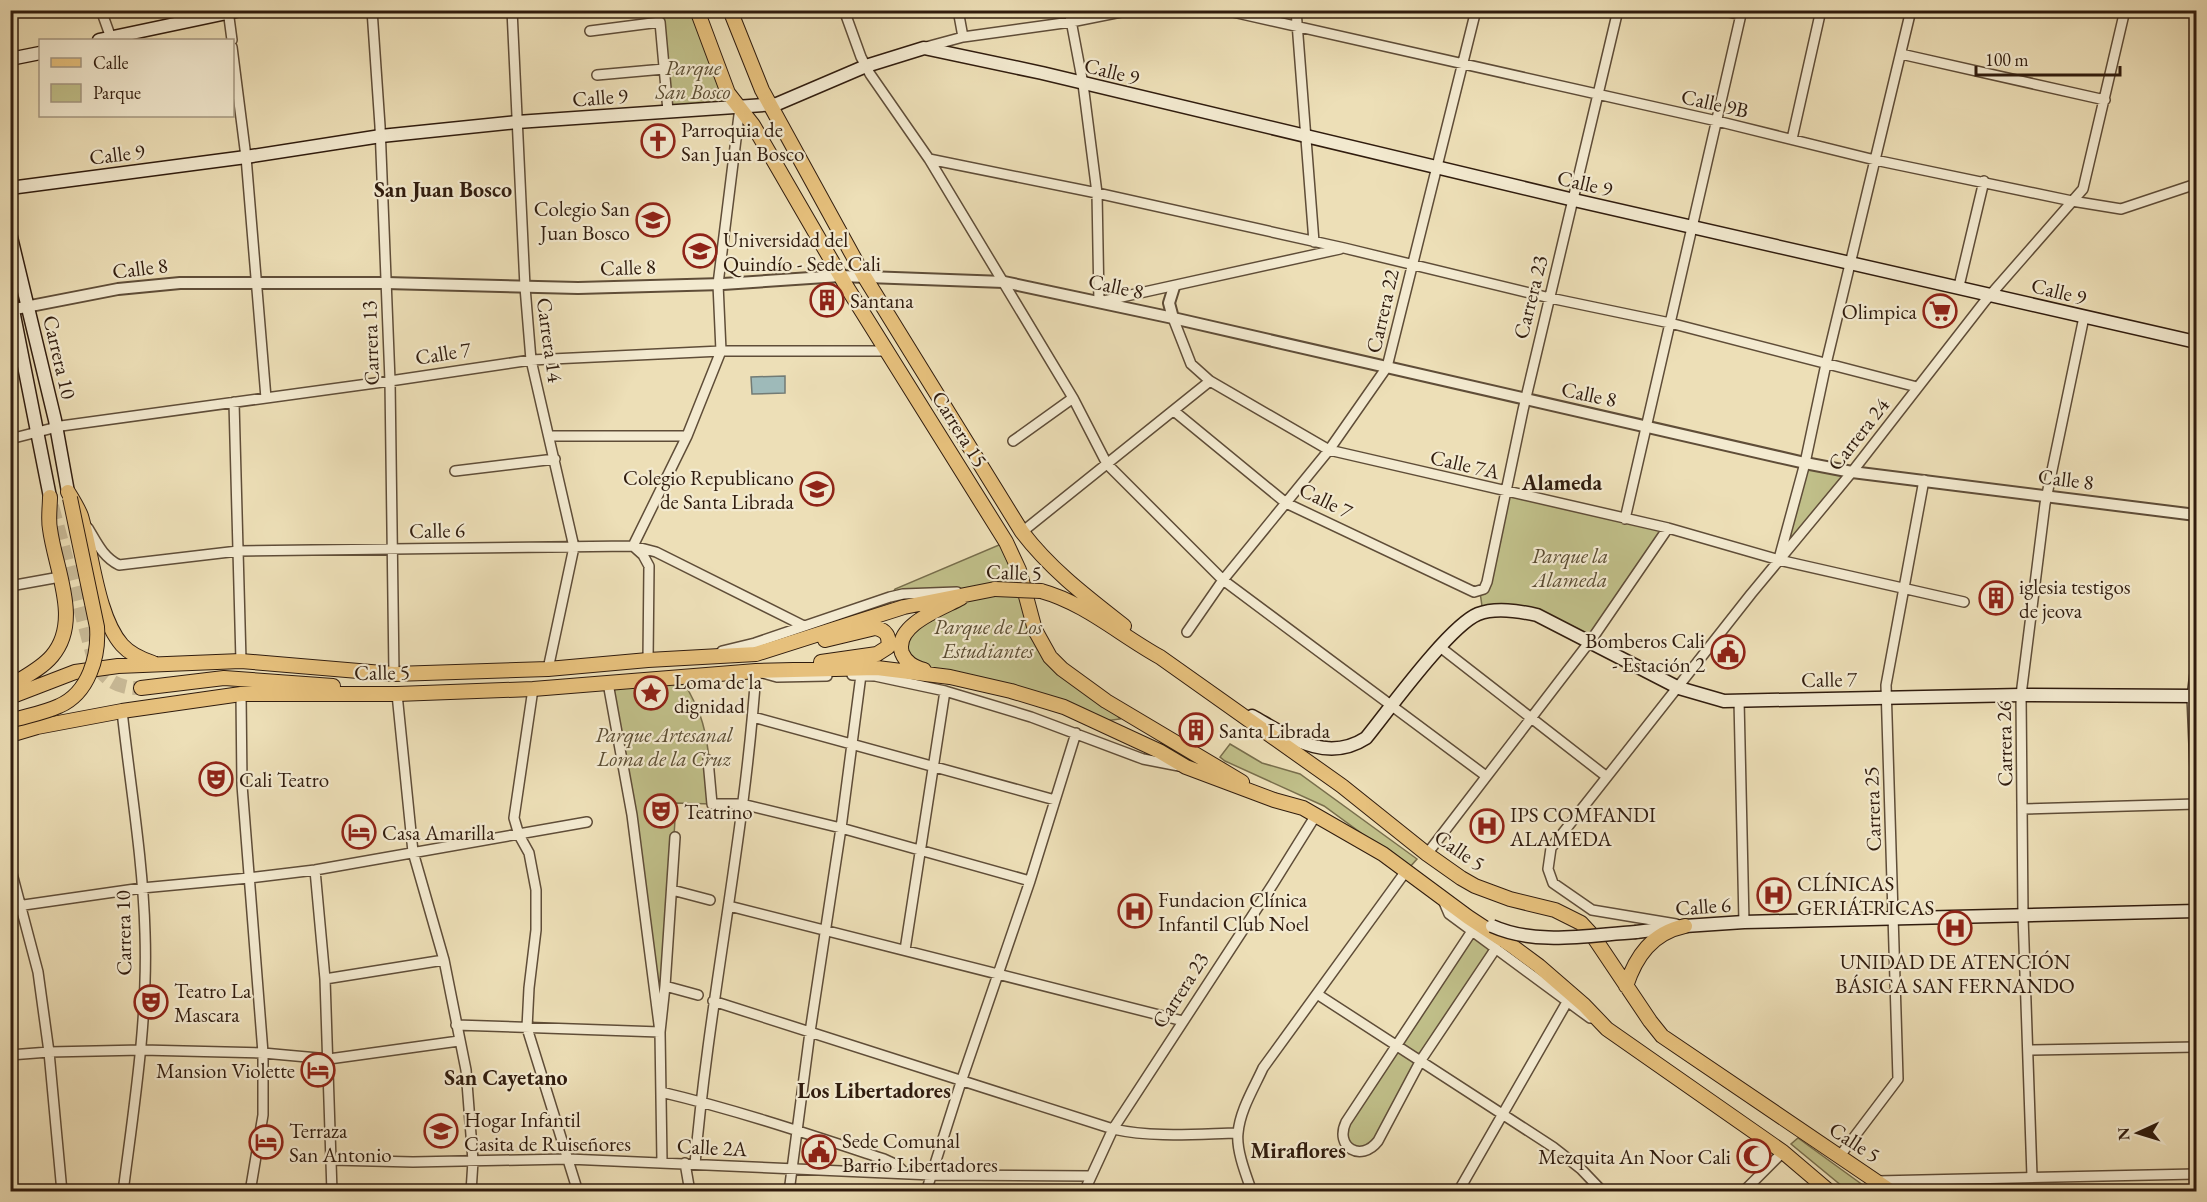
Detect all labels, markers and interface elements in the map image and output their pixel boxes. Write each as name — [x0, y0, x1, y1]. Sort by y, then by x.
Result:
legend — [39, 39, 234, 117]
scale bar — [1976, 39, 2120, 77]
text: 100 m — [1985, 48, 2029, 71]
text: Calle — [93, 51, 129, 74]
street label: Calle 9 — [1082, 51, 1142, 91]
park label: Parque San Bosco — [655, 54, 731, 105]
text: Parque — [93, 81, 141, 104]
street label: Calle 9 — [571, 82, 629, 112]
street label: Calle 9B — [1679, 82, 1751, 124]
place label: Parroquia de San Juan Bosco — [681, 116, 804, 167]
church icon: Parroquia de San Juan Bosco — [640, 123, 676, 159]
street label: Calle 9 — [88, 137, 146, 171]
street label: Calle 9 — [1555, 164, 1615, 202]
district label: San Juan Bosco — [374, 175, 512, 204]
place label: Colegio San Juan Bosco — [534, 195, 630, 246]
school or university icon: Colegio San Juan Bosco — [635, 202, 671, 238]
place label: Universidad del Quindío - Sede Cali — [723, 226, 881, 278]
school or university icon: Universidad del Quindío - Sede Cali — [682, 233, 718, 269]
street label: Calle 8 — [111, 251, 169, 285]
street label: Carrera 23 — [1507, 252, 1553, 342]
street label: Calle 8 — [600, 253, 656, 281]
street label: Carrera 22 — [1359, 266, 1405, 356]
street label: Calle 8 — [1086, 267, 1146, 305]
street label: Calle 9 — [2029, 271, 2089, 311]
building icon: Santana — [809, 282, 845, 318]
place label: Santana — [850, 287, 914, 314]
supermarket icon: Olimpica — [1922, 293, 1958, 329]
street label: Carrera 14 — [531, 296, 569, 385]
place label: Olimpica — [1842, 298, 1918, 325]
street label: Carrera 13 — [355, 300, 385, 386]
street label: Carrera 10 — [37, 312, 83, 402]
street label: Calle 7 — [413, 335, 474, 371]
street label: Calle 8 — [1559, 375, 1619, 413]
street label: Carrera 15 — [926, 386, 994, 472]
street label: Carrera 24 — [1821, 391, 1895, 476]
street label: Calle 7A — [1428, 443, 1503, 485]
street label: Calle 8 — [2037, 462, 2095, 496]
place label: Colegio Republicano de Santa Librada — [623, 464, 795, 515]
district label: Alameda — [1521, 468, 1603, 497]
school or university icon: Colegio Republicano de Santa Librada — [799, 471, 835, 507]
street label: Calle 7 — [1295, 476, 1358, 525]
street label: Calle 6 — [409, 516, 465, 544]
park label: Parque la Alameda — [1531, 542, 1608, 593]
street label: Calle 5 — [986, 558, 1042, 586]
place label: iglesia testigos de jeova — [2019, 573, 2131, 624]
building icon: iglesia testigos de jeova — [1978, 580, 2014, 616]
park label: Parque de Los Estudiantes — [934, 613, 1042, 664]
place label: Bomberos Cali - Estación 2 — [1585, 627, 1705, 678]
public building icon: Bomberos Cali - Estación 2 — [1710, 634, 1746, 670]
street label: Calle 5 — [354, 658, 410, 686]
street label: Calle 7 — [1801, 665, 1858, 693]
place label: Loma de la dignidad — [674, 668, 763, 719]
place icon: Loma de la dignidad — [633, 675, 669, 711]
street label: Carrera 26 — [1990, 701, 2018, 787]
building icon: Santa Librada — [1178, 712, 1214, 748]
place label: Santa Librada — [1219, 717, 1331, 744]
park label: Parque Artesanal Loma de la Cruz — [595, 721, 734, 772]
theatre icon: Cali Teatro — [198, 761, 234, 797]
place label: Cali Teatro — [239, 766, 329, 793]
street label: Carrera 25 — [1857, 766, 1887, 852]
theatre icon: Teatrino — [643, 793, 679, 829]
place label: Teatrino — [684, 798, 753, 825]
place label: IPS COMFANDI ALAMEDA — [1509, 801, 1656, 852]
hospital icon: IPS COMFANDI ALAMEDA — [1469, 808, 1505, 844]
hotel icon: Casa Amarilla — [341, 814, 377, 850]
place label: Casa Amarilla — [382, 819, 495, 846]
street label: Calle 5 — [1429, 823, 1491, 877]
place label: CLÍNICAS GERIÁTRICAS — [1797, 870, 1934, 921]
hospital icon: CLÍNICAS GERIÁTRICAS — [1756, 877, 1792, 913]
place label: Fundacion Clínica Infantil Club Noel — [1158, 886, 1309, 937]
street label: Carrera 10 — [109, 890, 137, 976]
street label: Calle 6 — [1674, 891, 1732, 921]
hospital icon: Fundacion Clínica Infantil Club Noel — [1117, 893, 1153, 929]
hospital icon: UNIDAD DE ATENCIÓN BÁSICA SAN FERNANDO — [1937, 910, 1973, 946]
street label: Carrera 23 — [1145, 947, 1215, 1033]
place label: UNIDAD DE ATENCIÓN BÁSICA SAN FERNANDO — [1835, 948, 2075, 999]
place label: Teatro La Mascara — [174, 977, 252, 1028]
theatre icon: Teatro La Mascara — [133, 984, 169, 1020]
hotel icon: Mansion Violette — [300, 1052, 336, 1088]
place label: Mansion Violette — [156, 1057, 295, 1084]
district label: San Cayetano — [444, 1063, 568, 1092]
district label: Los Libertadores — [797, 1076, 951, 1105]
north arrow — [2108, 1103, 2168, 1163]
place label: Hogar Infantil Casita de Ruiseñores — [464, 1106, 631, 1157]
school or university icon: Hogar Infantil Casita de Ruiseñores — [423, 1113, 459, 1149]
street label: Calle 5 — [1824, 1115, 1886, 1169]
place label: Terraza San Antonio — [289, 1117, 392, 1168]
hotel icon: Terraza San Antonio — [248, 1124, 284, 1160]
place label: Sede Comunal Barrio Libertadores — [842, 1127, 998, 1178]
text: N — [2113, 1127, 2134, 1141]
street label: Calle 2A — [676, 1132, 748, 1162]
public building icon: Sede Comunal Barrio Libertadores — [801, 1134, 837, 1170]
district label: Miraflores — [1250, 1136, 1346, 1165]
mosque icon: Mezquita An Noor Cali — [1736, 1138, 1772, 1174]
place label: Mezquita An Noor Cali — [1538, 1143, 1731, 1170]

